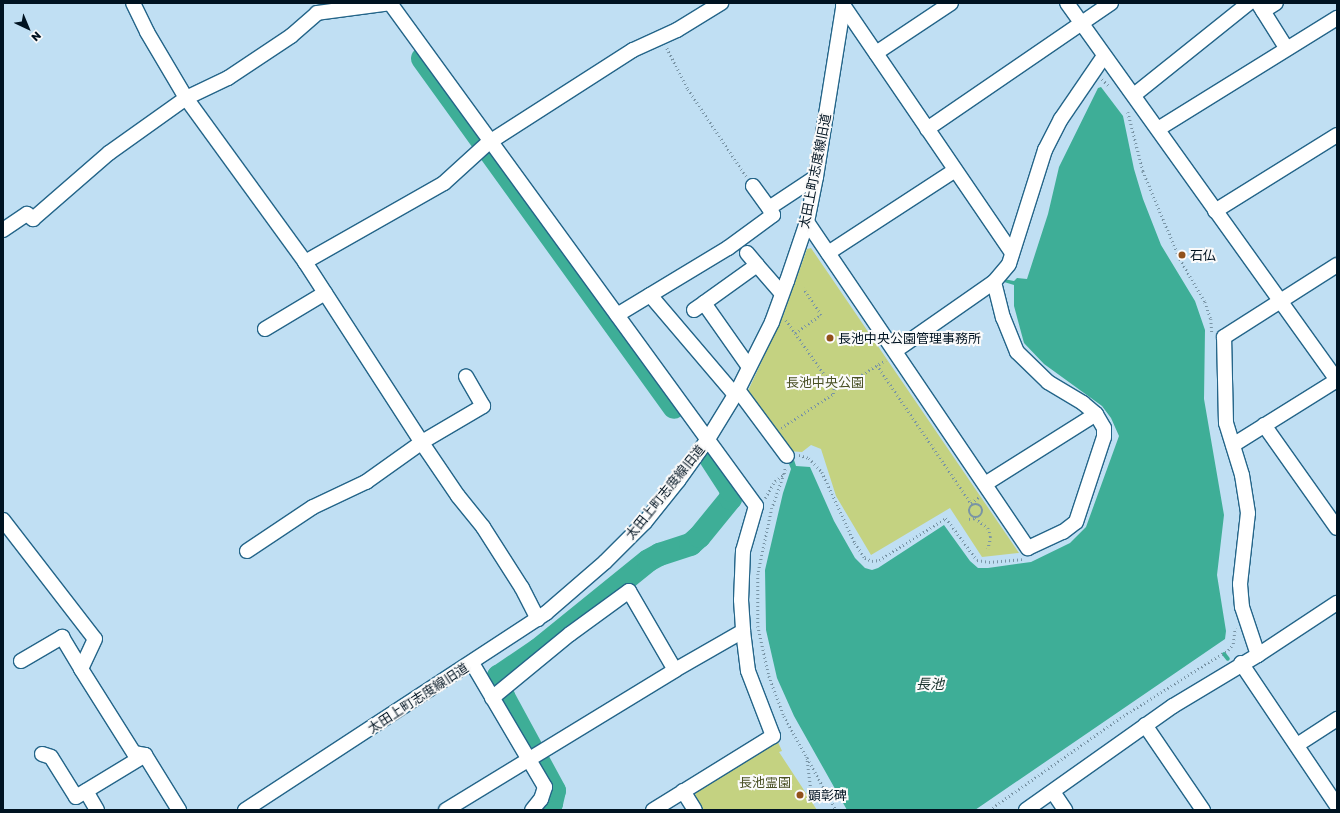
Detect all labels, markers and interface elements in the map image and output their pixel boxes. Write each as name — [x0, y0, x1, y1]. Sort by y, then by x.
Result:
north arrow — [8, 8, 48, 48]
text: N — [29, 29, 44, 45]
street label: 太田上町志度線旧道 — [796, 112, 834, 230]
place label: 石仏 — [1190, 247, 1216, 263]
marker: 石仏 — [1177, 250, 1187, 260]
place label: 長池中央公園管理事務所 — [838, 330, 981, 346]
marker: 長池中央公園管理事務所 — [825, 333, 835, 343]
park label: 長池中央公園 — [786, 374, 864, 390]
street label: 太田上町志度線旧道 — [622, 442, 708, 542]
street label: 太田上町志度線旧道 — [365, 660, 471, 736]
water label: 長池 — [916, 676, 944, 692]
park label: 長池霊園 — [739, 774, 791, 790]
place label: 顕彰碑 — [808, 787, 847, 803]
marker: 顕彰碑 — [795, 790, 805, 800]

